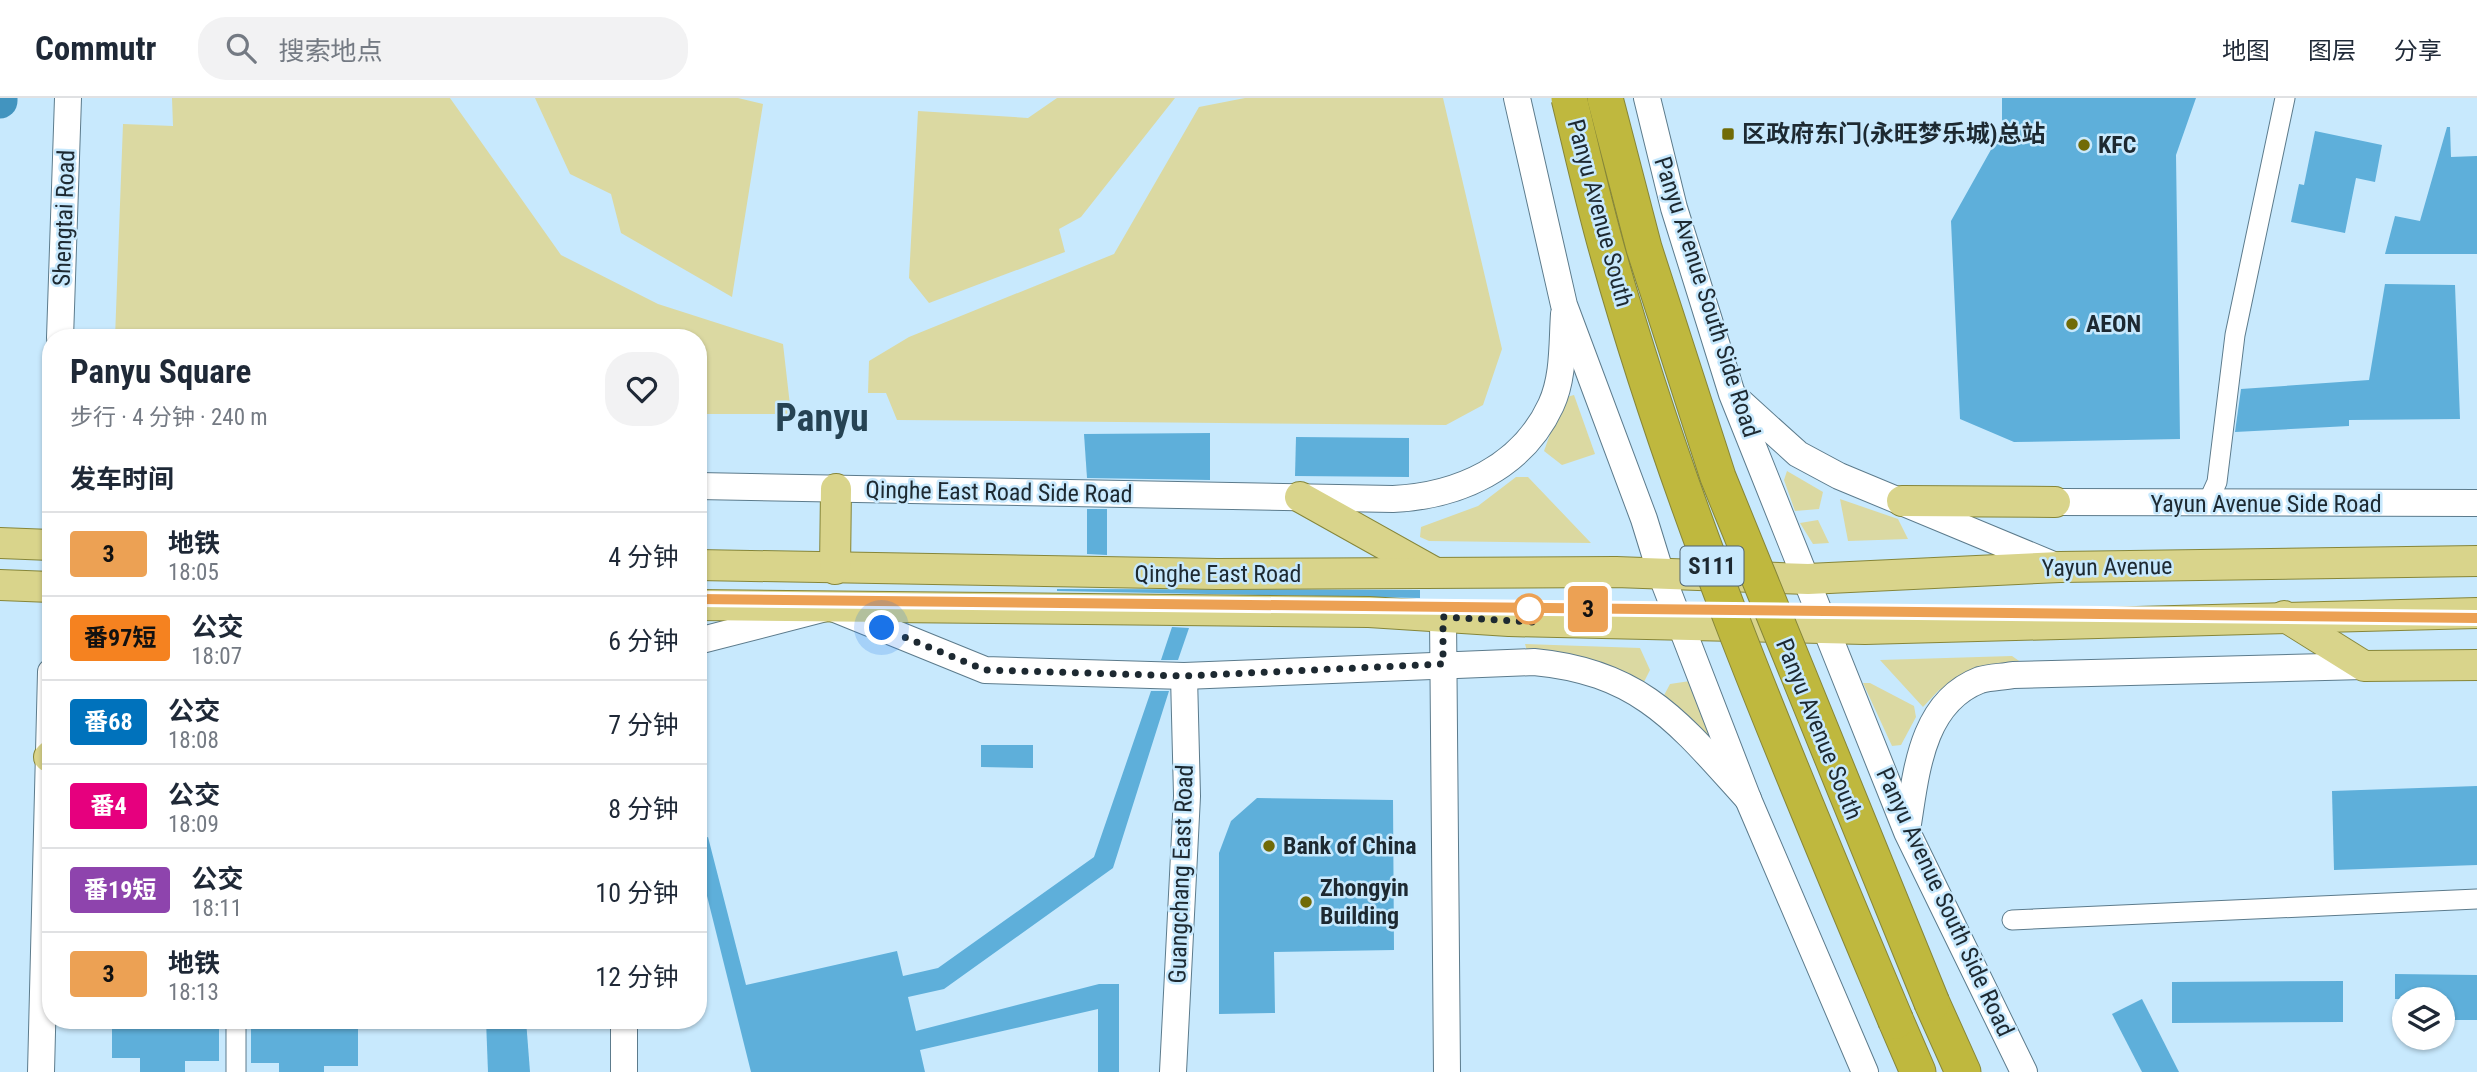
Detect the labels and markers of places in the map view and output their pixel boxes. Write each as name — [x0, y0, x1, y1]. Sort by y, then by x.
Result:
place label: 区政府东门(永旺梦乐城)总站 — [1742, 120, 2046, 148]
marker: 区政府东门(永旺梦乐城)总站 — [1720, 126, 1736, 142]
place label: KFC — [2098, 131, 2136, 159]
marker: KFC — [2076, 137, 2092, 153]
place label: AEON — [2086, 310, 2141, 338]
marker: AEON — [2064, 316, 2080, 332]
unlabelled marker — [1514, 594, 1544, 624]
place label: Bank of China — [1283, 832, 1417, 860]
marker: Bank of China — [1261, 838, 1277, 854]
place label: Zhongyin Building — [1320, 874, 1409, 930]
marker: Zhongyin Building — [1298, 894, 1314, 910]

